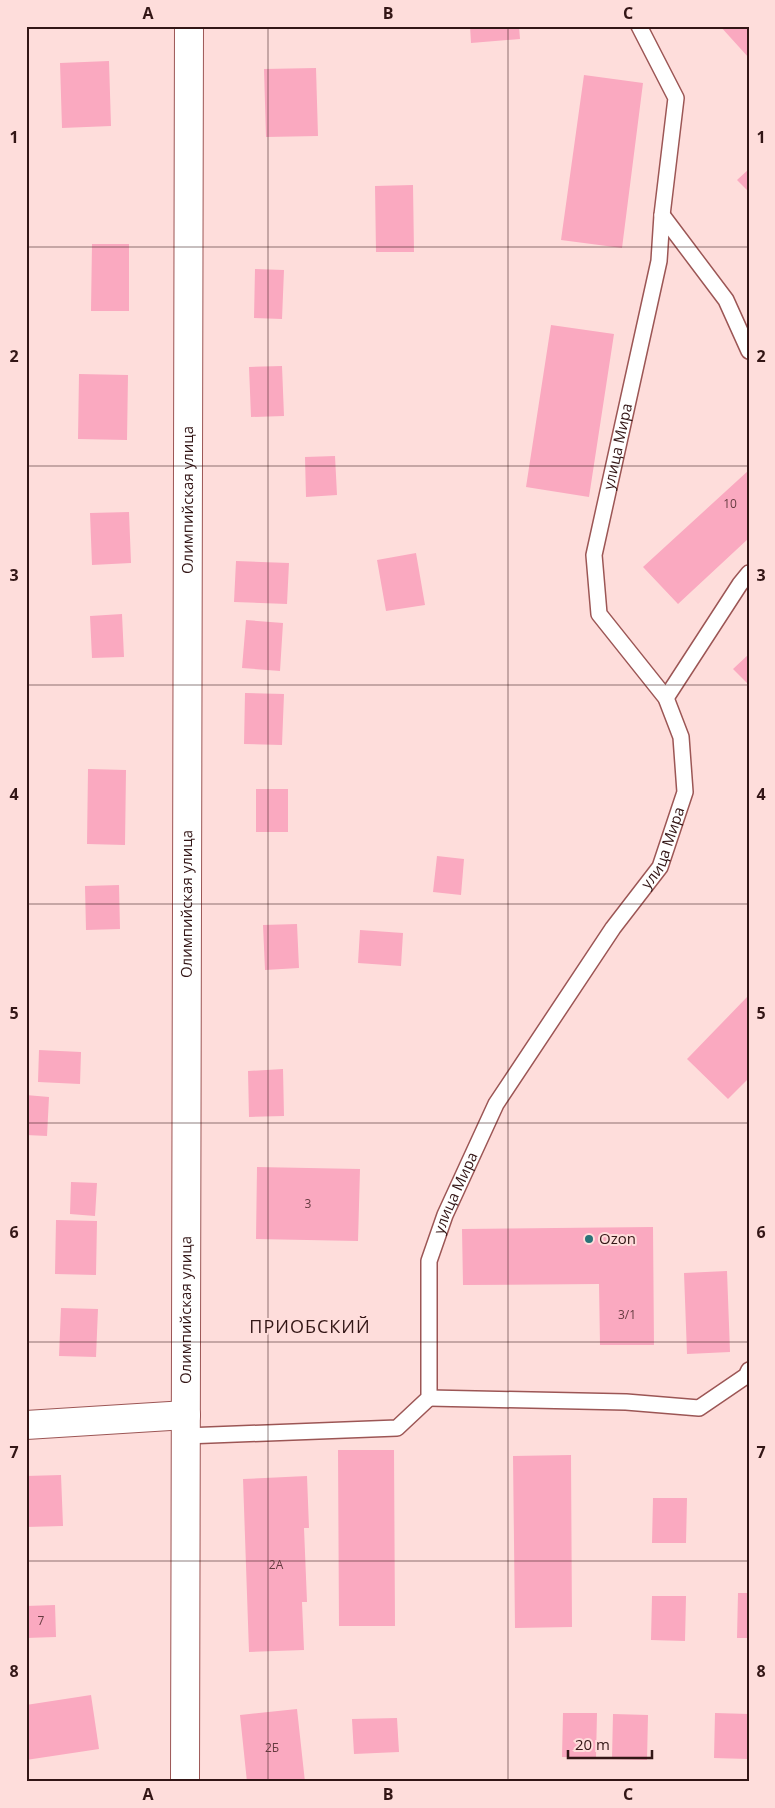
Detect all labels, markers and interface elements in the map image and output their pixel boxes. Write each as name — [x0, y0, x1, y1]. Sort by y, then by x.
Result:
text: A — [142, 2, 154, 24]
text: B — [383, 2, 393, 24]
text: C — [623, 2, 633, 24]
text: 1 — [9, 126, 19, 148]
text: 1 — [756, 126, 766, 148]
text: 2 — [9, 345, 19, 367]
text: 2 — [756, 345, 766, 367]
street label: улица Мира — [598, 401, 636, 491]
street label: Олимпийская улица — [177, 426, 197, 574]
house number: 10 — [723, 495, 737, 512]
text: 3 — [9, 564, 19, 586]
text: 3 — [756, 564, 766, 586]
text: 4 — [9, 783, 19, 805]
text: 4 — [756, 783, 766, 805]
street label: улица Мира — [636, 804, 688, 892]
street label: Олимпийская улица — [176, 830, 196, 978]
text: 5 — [9, 1002, 19, 1024]
text: 5 — [756, 1002, 766, 1024]
street label: улица Мира — [428, 1148, 482, 1237]
house number: 3 — [305, 1195, 312, 1212]
text: 6 — [9, 1221, 19, 1243]
text: 6 — [756, 1221, 766, 1243]
place label: Ozon — [599, 1228, 636, 1248]
marker: Ozon — [583, 1233, 595, 1245]
street label: Олимпийская улица — [175, 1236, 195, 1384]
house number: 3/1 — [618, 1306, 636, 1323]
district label: ПРИОБСКИЙ — [249, 1314, 371, 1338]
text: 7 — [9, 1441, 19, 1463]
text: 7 — [756, 1441, 766, 1463]
house number: 2А — [269, 1556, 284, 1573]
house number: 7 — [38, 1612, 45, 1629]
text: 8 — [9, 1660, 19, 1682]
text: 8 — [756, 1660, 766, 1682]
scale bar — [568, 1728, 651, 1760]
text: 20 m — [575, 1734, 610, 1754]
house number: 2Б — [265, 1739, 279, 1756]
text: A — [142, 1783, 154, 1805]
text: B — [383, 1783, 393, 1805]
text: C — [623, 1783, 633, 1805]

